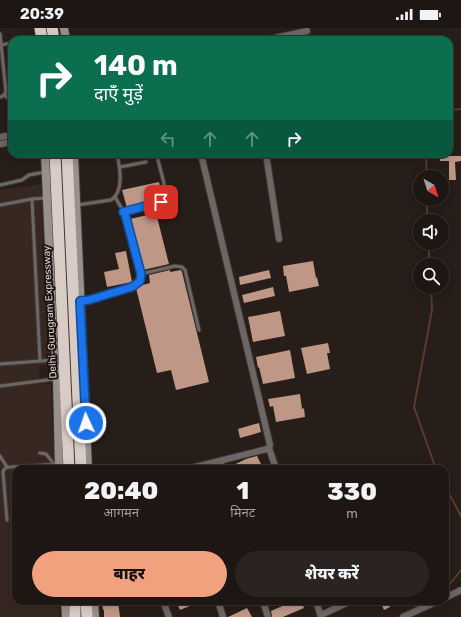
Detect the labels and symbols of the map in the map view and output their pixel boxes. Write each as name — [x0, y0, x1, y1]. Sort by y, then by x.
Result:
north arrow — [413, 170, 449, 206]
pin — [144, 185, 178, 219]
street label: Delhi-Gurugram Expressway — [41, 245, 59, 379]
position arrow — [65, 402, 107, 444]

